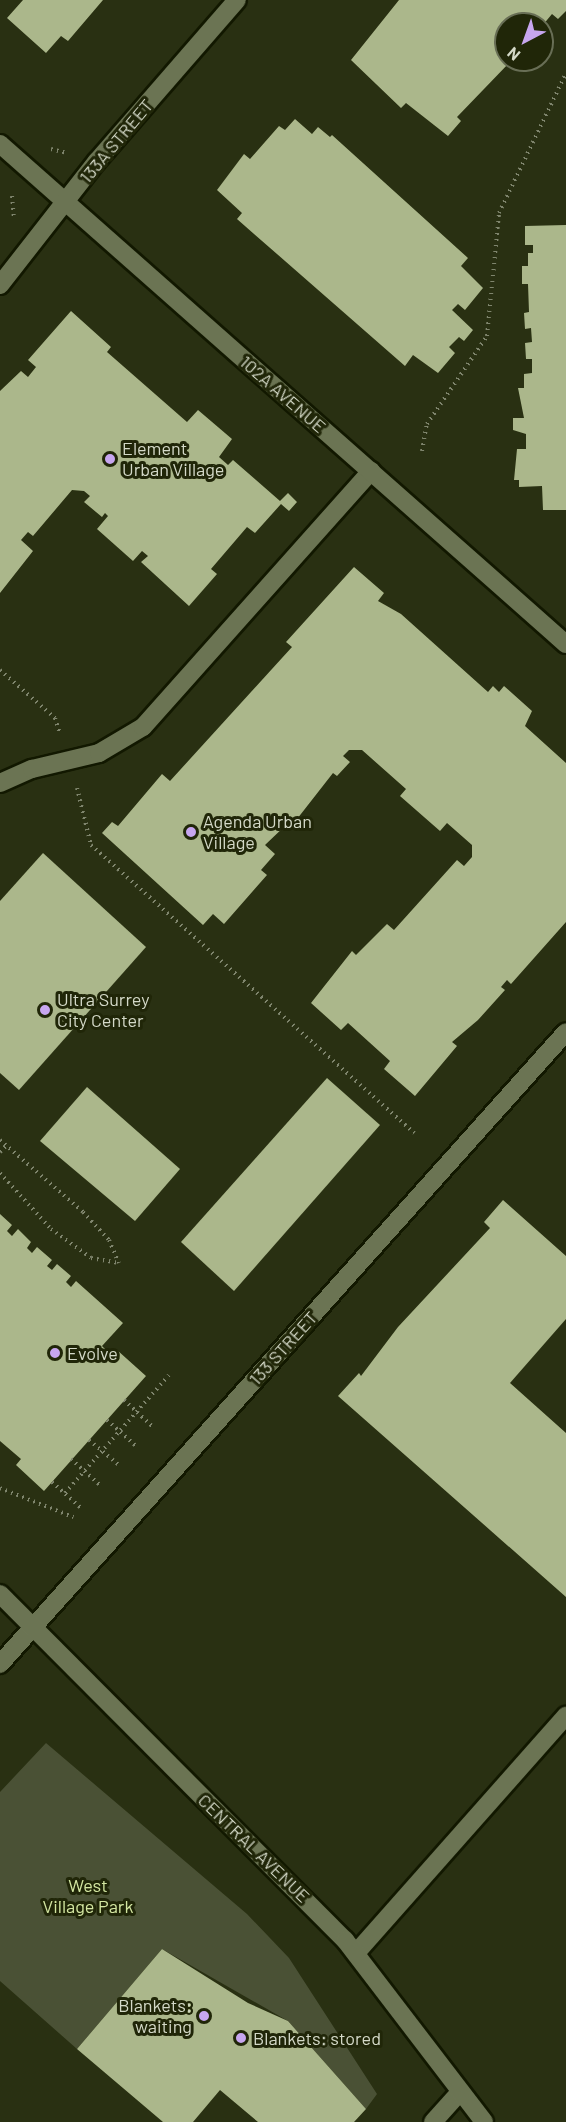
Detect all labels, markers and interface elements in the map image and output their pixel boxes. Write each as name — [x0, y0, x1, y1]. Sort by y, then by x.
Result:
north arrow — [494, 12, 554, 72]
text: N — [503, 44, 523, 65]
street label: 133A STREET — [75, 95, 157, 187]
street label: 102A AVENUE — [236, 351, 330, 437]
place label: Element Urban Village — [122, 438, 224, 480]
marker: Element Urban Village — [103, 452, 117, 466]
place label: Agenda Urban Village — [203, 811, 312, 854]
marker: Agenda Urban Village — [184, 825, 198, 839]
place label: Ultra Surrey City Center — [57, 989, 150, 1032]
marker: Ultra Surrey City Center — [38, 1003, 52, 1017]
street label: 133 STREET — [244, 1307, 322, 1389]
place label: Evolve — [67, 1342, 118, 1364]
marker: Evolve — [48, 1346, 62, 1360]
street label: CENTRAL AVENUE — [194, 1789, 314, 1907]
park label: West Village Park — [43, 1875, 133, 1918]
place label: Blankets: waiting — [118, 1995, 192, 2038]
marker: Blankets: waiting — [197, 2009, 211, 2023]
place label: Blankets: stored — [253, 2027, 381, 2049]
marker: Blankets: stored — [234, 2031, 248, 2045]

